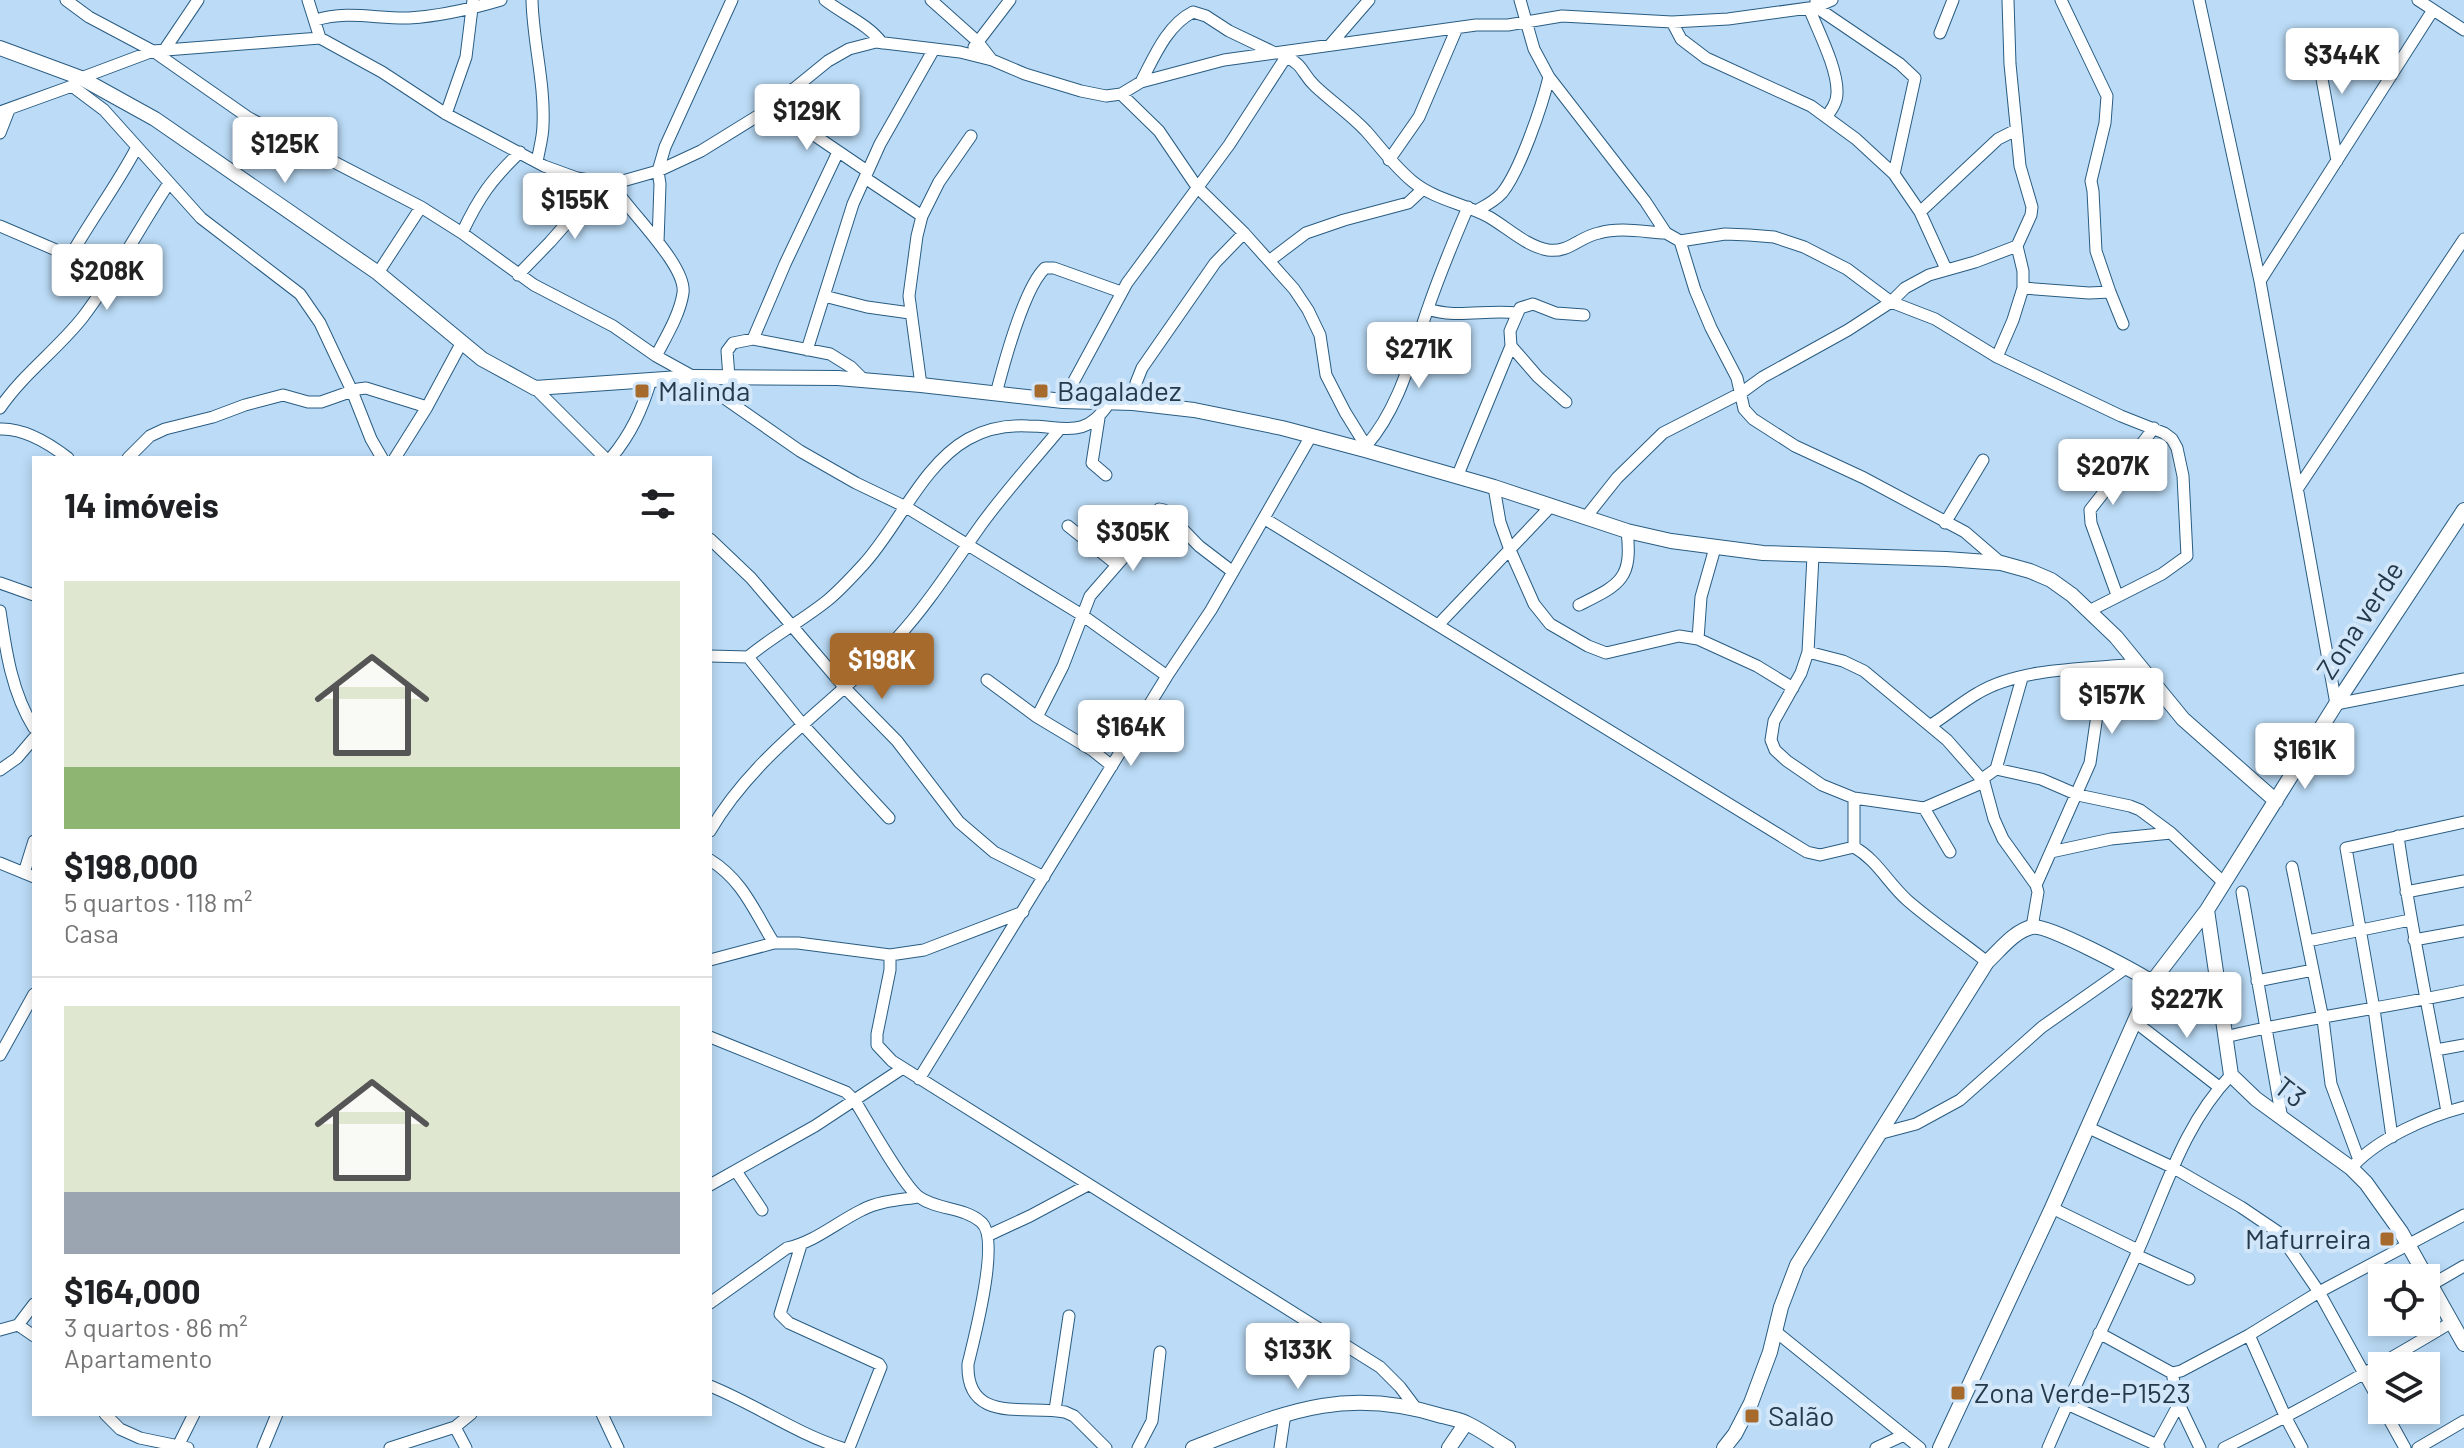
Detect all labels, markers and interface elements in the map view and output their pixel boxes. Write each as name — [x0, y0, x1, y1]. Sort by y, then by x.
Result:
pin: $344K — [2286, 28, 2398, 96]
text: $344K — [2304, 38, 2380, 69]
pin: $129K — [751, 84, 863, 152]
text: $129K — [773, 94, 841, 125]
pin: $125K — [229, 117, 341, 185]
text: $125K — [251, 127, 319, 158]
pin: $155K — [519, 173, 631, 241]
text: $155K — [541, 183, 609, 214]
pin: $208K — [51, 244, 163, 312]
text: $208K — [70, 254, 144, 285]
pin: $271K — [1363, 322, 1475, 390]
text: $271K — [1385, 332, 1453, 363]
place label: Malinda — [658, 373, 750, 407]
place label: Bagaladez — [1057, 373, 1181, 407]
marker: Malinda — [633, 382, 651, 400]
marker: Bagaladez — [1032, 382, 1050, 400]
pin: $207K — [2057, 439, 2169, 507]
text: $207K — [2076, 449, 2150, 480]
icon: filters — [636, 482, 680, 526]
text: 14 imóveis — [64, 484, 219, 525]
pin: $305K — [1077, 505, 1189, 573]
text: $305K — [1096, 515, 1170, 546]
street label: Zona verde — [2309, 554, 2410, 685]
icon: home — [300, 633, 444, 777]
pin: $198K — [826, 633, 938, 701]
text: $198K — [848, 643, 916, 674]
pin: $157K — [2056, 668, 2168, 736]
text: $157K — [2078, 678, 2146, 709]
pin: $164K — [1075, 700, 1187, 768]
text: $164K — [1096, 710, 1166, 741]
pin: $161K — [2249, 723, 2361, 791]
text: $161K — [2273, 733, 2337, 764]
text: $198,000 — [64, 845, 198, 886]
text: 5 quartos · 118 m² — [64, 886, 253, 917]
text: Casa — [64, 917, 119, 948]
pin: $227K — [2131, 972, 2243, 1040]
text: $227K — [2150, 982, 2224, 1013]
icon: home — [300, 1058, 444, 1202]
street label: T3 — [2268, 1068, 2313, 1114]
place label: Mafurreira — [2245, 1221, 2371, 1255]
marker: Mafurreira — [2378, 1230, 2396, 1248]
map controls — [2368, 1264, 2440, 1424]
button: locate — [2368, 1264, 2440, 1336]
text: $164,000 — [64, 1270, 201, 1311]
text: 3 quartos · 86 m² — [64, 1311, 248, 1342]
pin: $133K — [1242, 1323, 1354, 1391]
text: $133K — [1264, 1333, 1332, 1364]
text: Apartamento — [64, 1342, 212, 1373]
button: layers — [2368, 1352, 2440, 1424]
place label: Zona Verde-P1523 — [1974, 1375, 2191, 1409]
marker: Zona Verde-P1523 — [1949, 1384, 1967, 1402]
place label: Salão — [1768, 1398, 1834, 1432]
marker: Salão — [1743, 1407, 1761, 1425]

